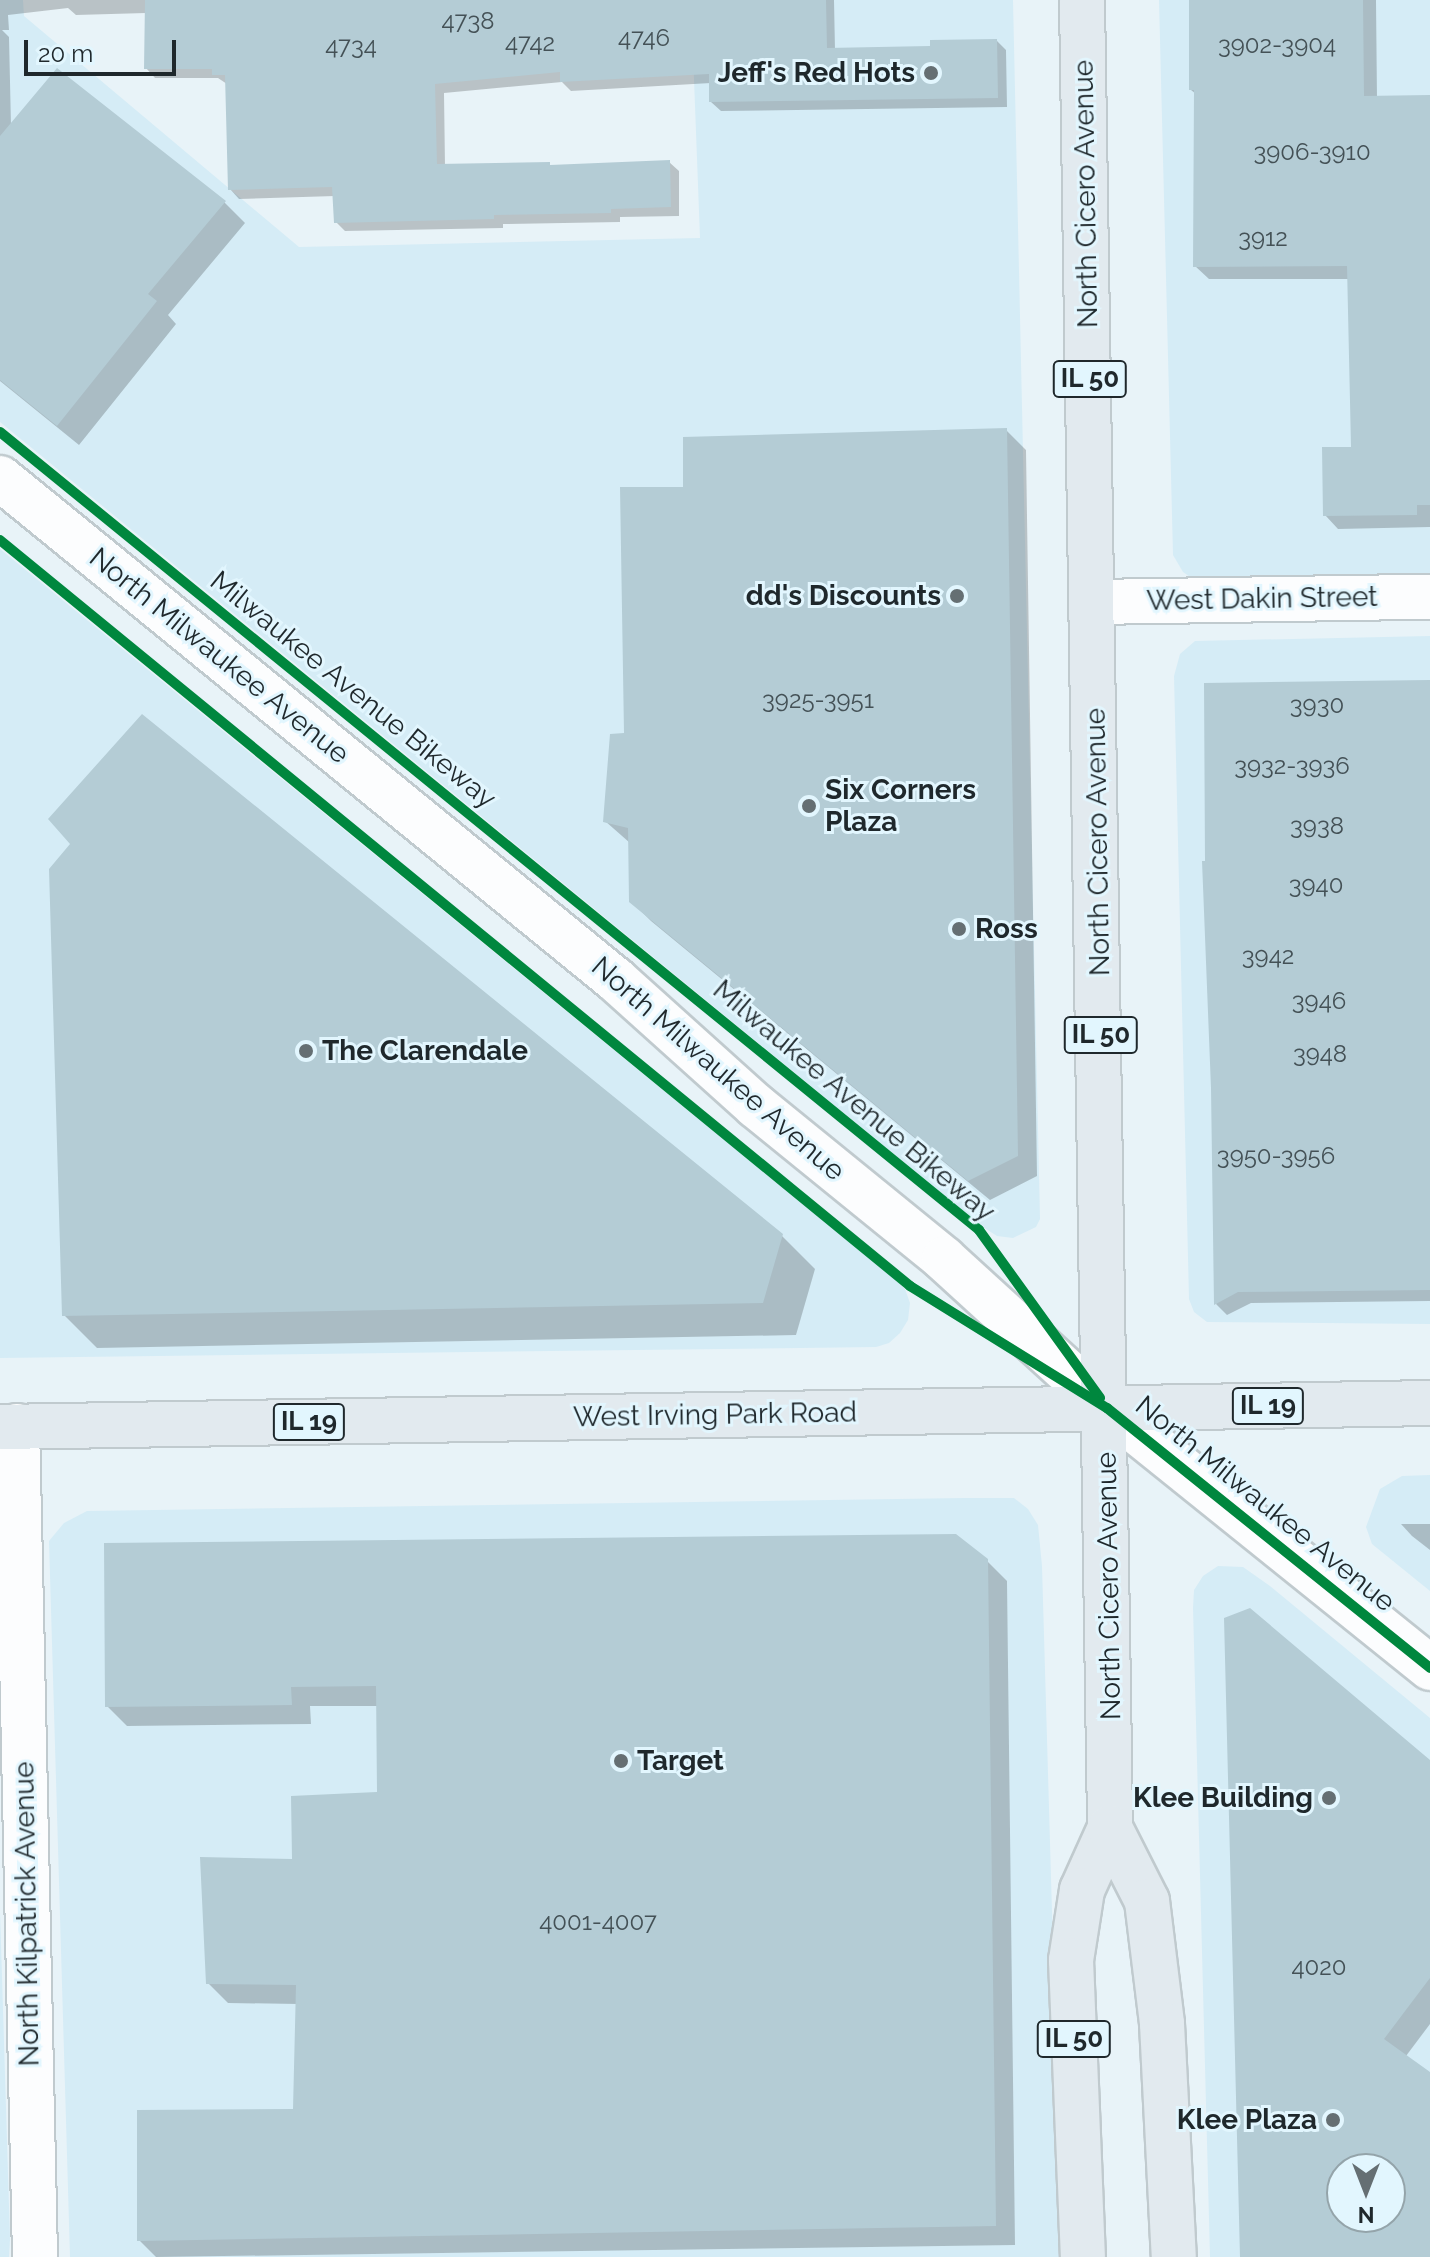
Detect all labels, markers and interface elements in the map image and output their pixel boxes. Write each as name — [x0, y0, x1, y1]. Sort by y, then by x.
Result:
house number: 4738 — [442, 7, 494, 35]
scale bar — [28, 24, 180, 74]
house number: 4746 — [618, 24, 670, 52]
house number: 4742 — [505, 29, 555, 57]
house number: 3902-3904 — [1218, 31, 1336, 59]
house number: 4734 — [325, 32, 377, 60]
text: 20 m — [38, 39, 93, 68]
place label: Jeff's Red Hots — [718, 56, 915, 90]
street label: North Cicero Avenue — [1067, 59, 1105, 329]
marker: Jeff's Red Hots — [922, 64, 940, 82]
house number: 3906-3910 — [1253, 138, 1371, 166]
house number: 3912 — [1238, 224, 1288, 252]
road number: IL 50 — [1052, 357, 1128, 401]
street label: North Milwaukee Avenue — [82, 541, 356, 771]
street label: Milwaukee Avenue Bikeway — [203, 564, 503, 816]
place label: dd's Discounts — [746, 579, 941, 613]
street label: West Dakin Street — [1146, 580, 1378, 618]
marker: dd's Discounts — [948, 587, 966, 605]
house number: 3925-3951 — [762, 686, 874, 714]
house number: 3930 — [1290, 691, 1344, 719]
street label: North Cicero Avenue — [1079, 707, 1117, 977]
house number: 3932-3936 — [1234, 752, 1350, 780]
place label: Six Corners Plaza — [825, 773, 976, 839]
marker: Six Corners Plaza — [800, 797, 818, 815]
house number: 3938 — [1290, 812, 1344, 840]
house number: 3940 — [1289, 871, 1343, 899]
place label: Ross — [975, 912, 1038, 946]
marker: Ross — [950, 920, 968, 938]
house number: 3942 — [1242, 942, 1294, 970]
street label: North Milwaukee Avenue — [584, 950, 852, 1188]
street label: Milwaukee Avenue Bikeway — [706, 973, 1002, 1229]
house number: 3946 — [1292, 987, 1346, 1015]
road number: IL 50 — [1063, 1013, 1139, 1057]
place label: The Clarendale — [322, 1034, 528, 1068]
house number: 3948 — [1293, 1040, 1347, 1068]
marker: The Clarendale — [297, 1042, 315, 1060]
house number: 3950-3956 — [1217, 1142, 1335, 1170]
road number: IL 19 — [1230, 1384, 1306, 1428]
street label: North Milwaukee Avenue — [1128, 1389, 1402, 1619]
street label: West Irving Park Road — [573, 1396, 857, 1434]
road number: IL 19 — [271, 1400, 347, 1444]
street label: North Cicero Avenue — [1090, 1451, 1128, 1721]
place label: Target — [637, 1744, 724, 1778]
marker: Target — [612, 1752, 630, 1770]
street label: North Kilpatrick Avenue — [8, 1761, 46, 2067]
place label: Klee Building — [1133, 1781, 1313, 1815]
marker: Klee Building — [1320, 1789, 1338, 1807]
house number: 4001-4007 — [539, 1908, 657, 1936]
house number: 4020 — [1292, 1953, 1346, 1981]
road number: IL 50 — [1036, 2017, 1112, 2061]
place label: Klee Plaza — [1177, 2103, 1317, 2137]
marker: Klee Plaza — [1324, 2111, 1342, 2129]
north arrow — [1326, 2153, 1406, 2233]
text: N — [1358, 2202, 1374, 2228]

